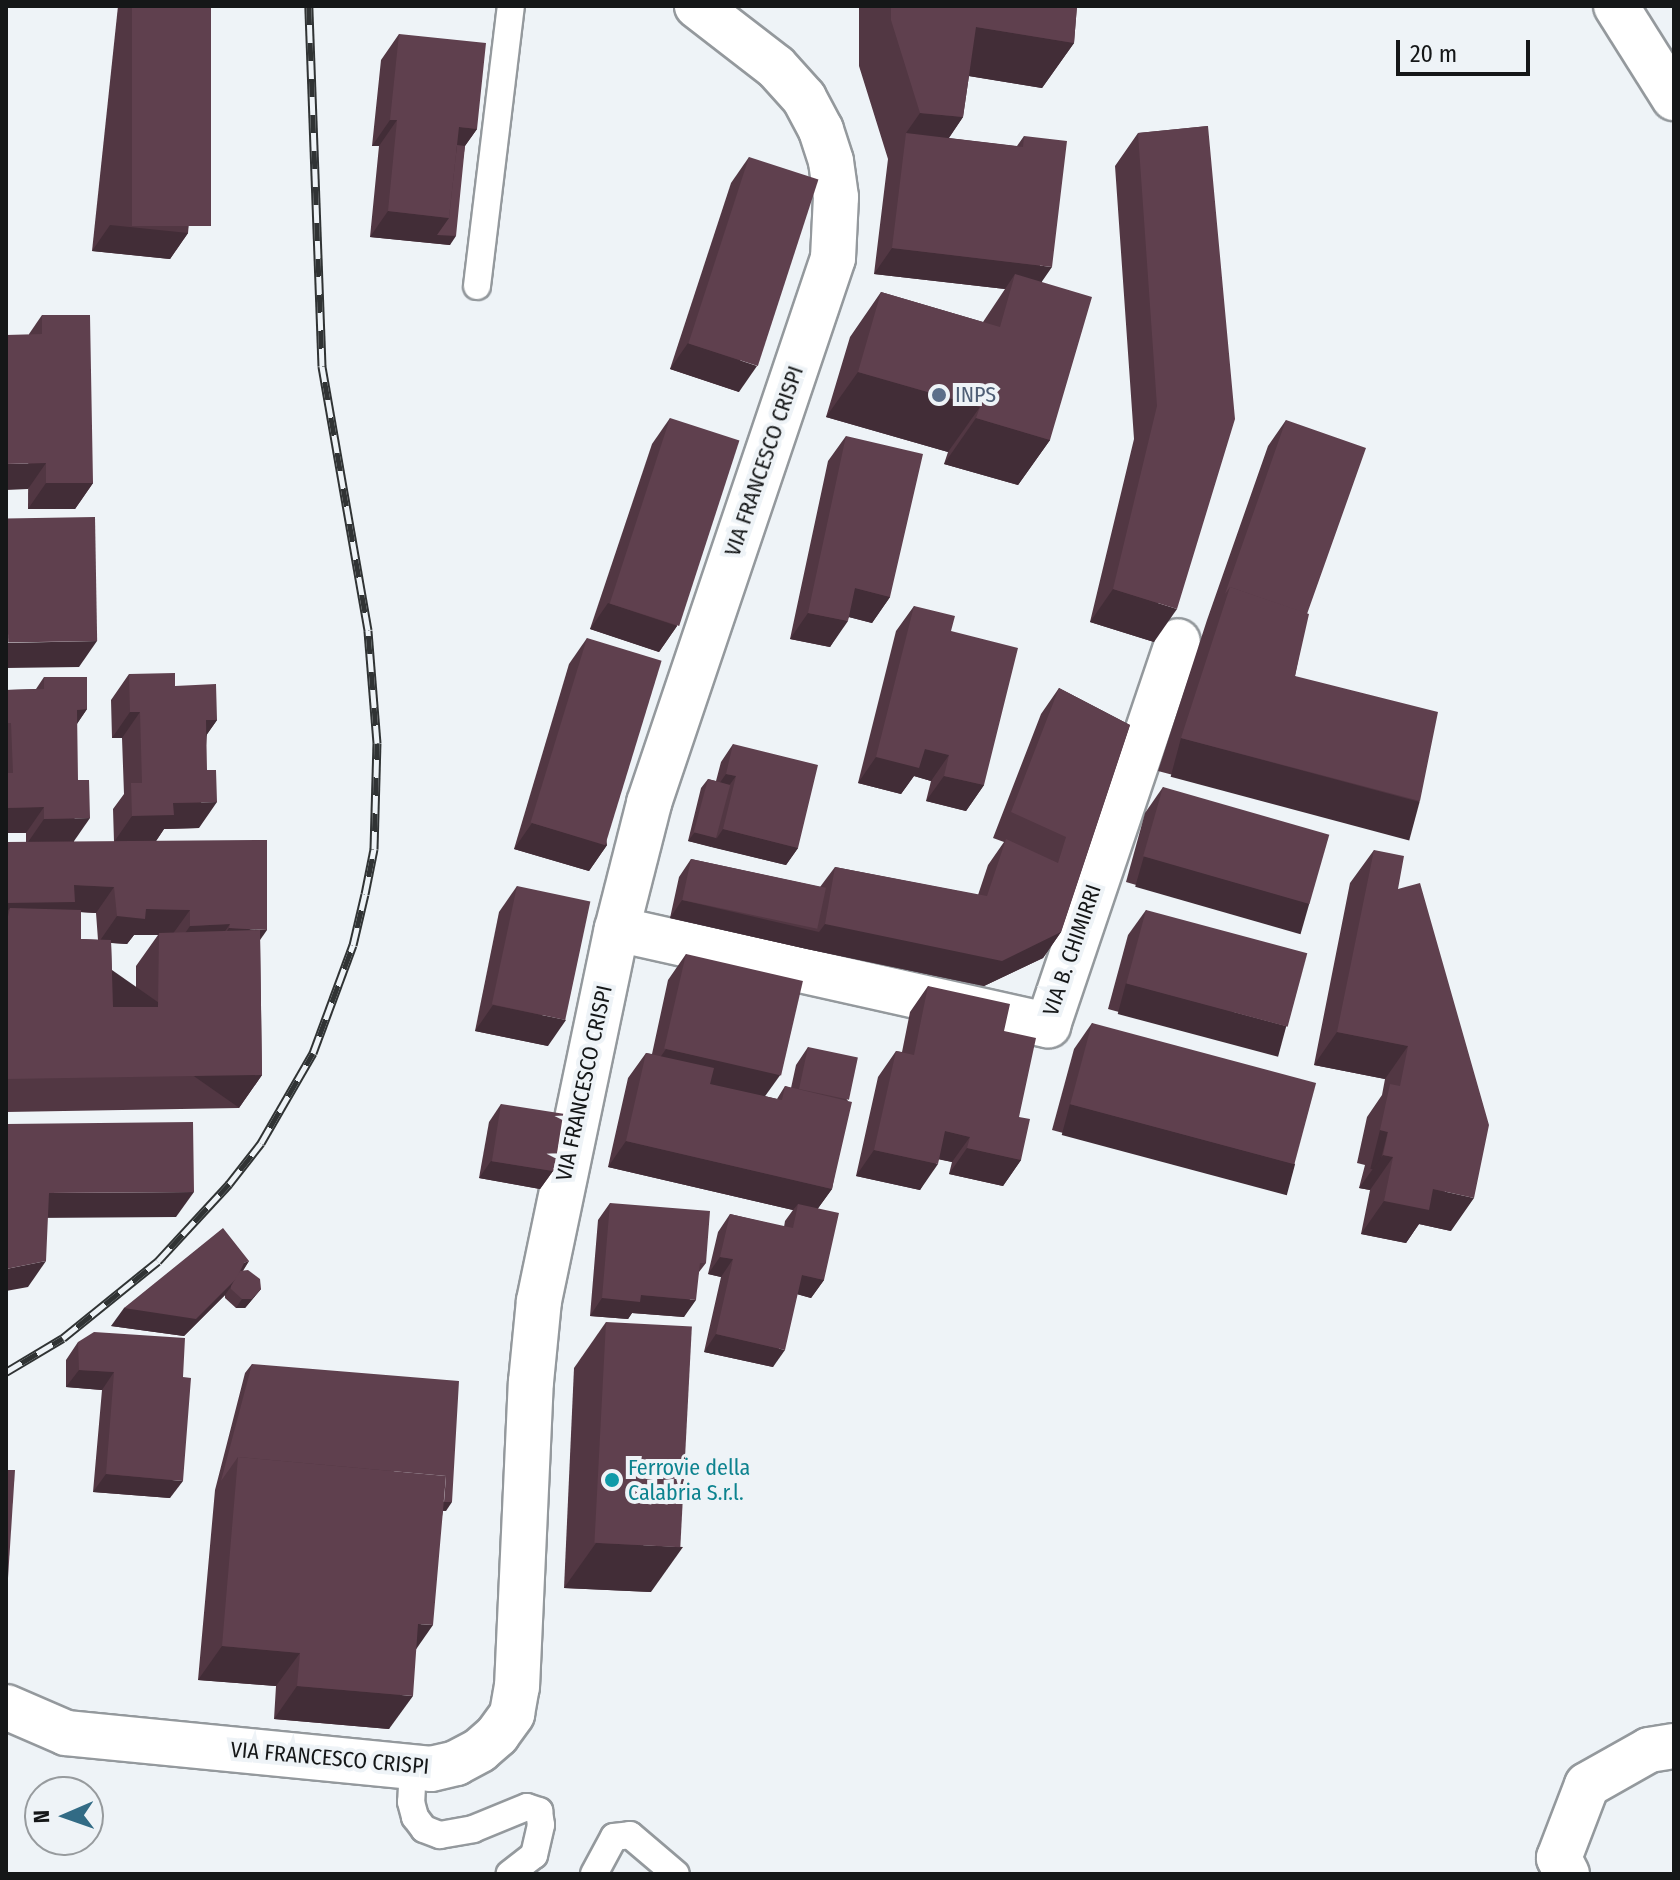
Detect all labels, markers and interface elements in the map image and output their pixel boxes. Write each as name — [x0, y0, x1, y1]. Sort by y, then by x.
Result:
scale bar — [1400, 24, 1534, 74]
text: 20 m — [1410, 40, 1457, 68]
street label: VIA FRANCESCO CRISPI — [719, 362, 809, 560]
place label: INPS — [955, 382, 996, 408]
marker: INPS — [930, 386, 948, 404]
street label: VIA B. CHIMIRRI — [1037, 881, 1107, 1019]
street label: VIA FRANCESCO CRISPI — [550, 983, 618, 1183]
place label: Ferrovie della Calabria S.r.l. — [628, 1454, 750, 1506]
marker: Ferrovie della Calabria S.r.l. — [603, 1471, 621, 1489]
street label: VIA FRANCESCO CRISPI — [230, 1736, 430, 1780]
north arrow — [24, 1776, 104, 1856]
text: N — [28, 1810, 55, 1824]

